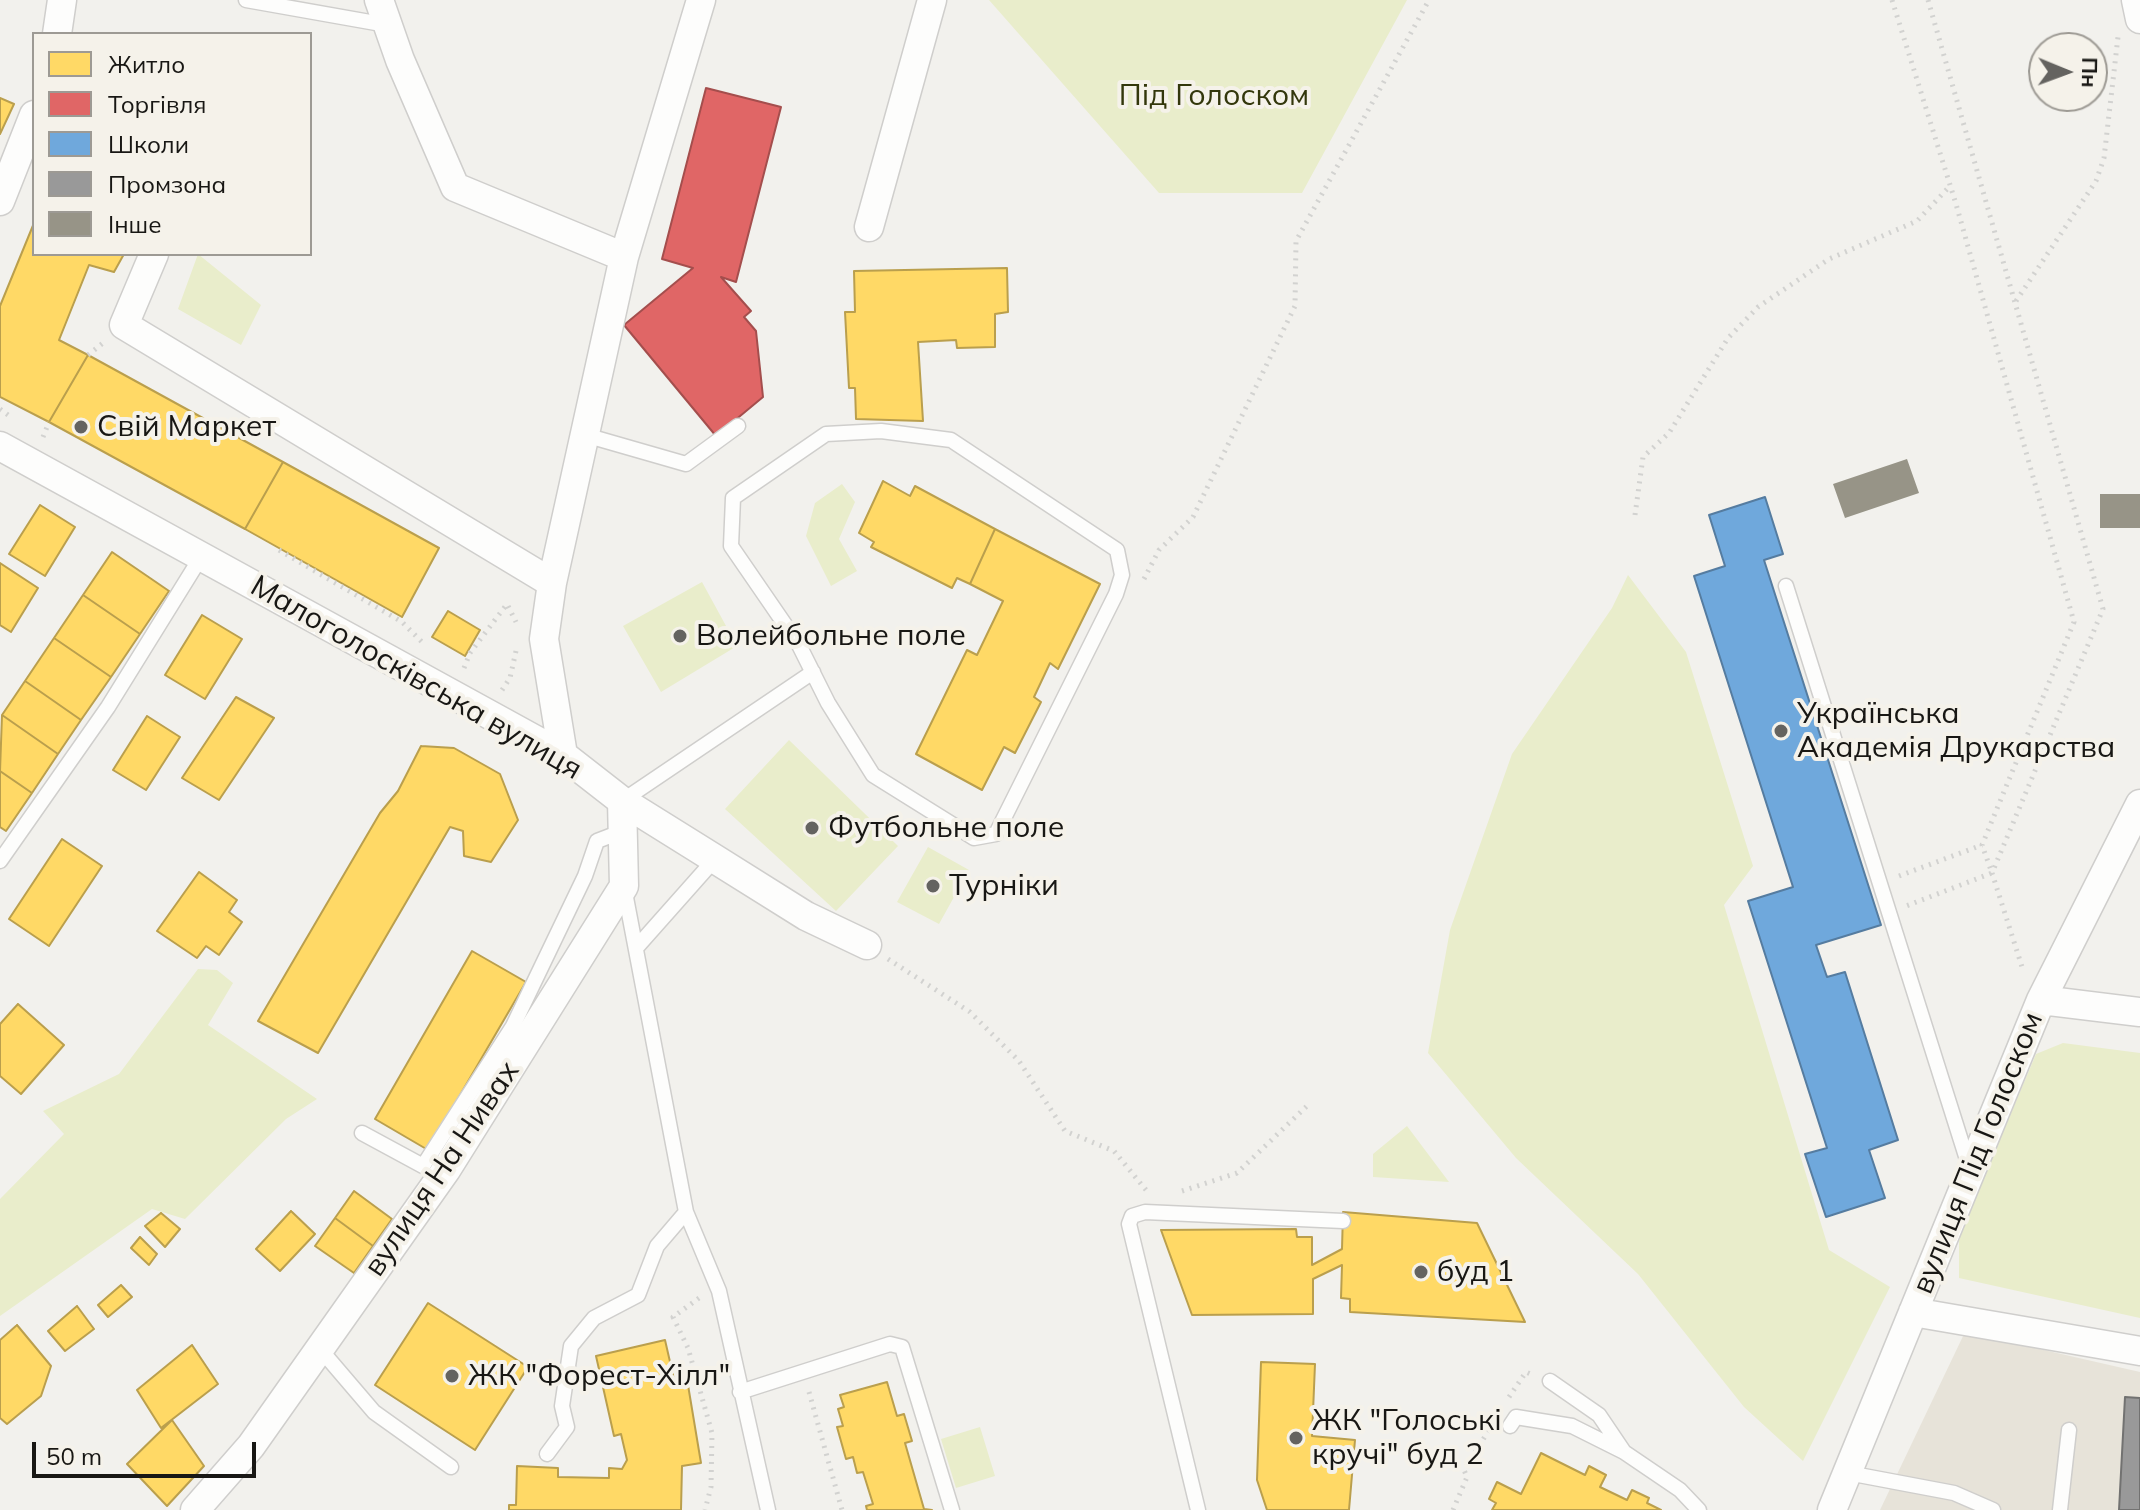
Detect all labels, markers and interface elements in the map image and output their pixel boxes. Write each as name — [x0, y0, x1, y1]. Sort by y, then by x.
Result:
legend — [32, 32, 312, 256]
north arrow — [2028, 32, 2108, 112]
text: Житло — [108, 49, 185, 79]
text: Пн — [2076, 57, 2104, 88]
park label: Під Голоском — [1119, 78, 1309, 114]
text: Торгівля — [108, 89, 207, 119]
text: Школи — [108, 129, 189, 159]
text: Промзона — [108, 169, 226, 199]
text: Інше — [108, 209, 161, 239]
place label: Свій Маркет — [97, 409, 276, 445]
marker: Свій Маркет — [72, 418, 90, 436]
street label: Малоголосківська вулиця — [244, 568, 588, 788]
place label: Волейбольне поле — [696, 618, 966, 654]
marker: Волейбольне поле — [671, 627, 689, 645]
place label: Українська Академія Друкарства — [1797, 696, 2115, 766]
marker: Українська Академія Друкарства — [1772, 722, 1790, 740]
place label: Футбольне поле — [828, 810, 1064, 846]
marker: Футбольне поле — [803, 819, 821, 837]
place label: Турніки — [949, 868, 1059, 904]
marker: Турніки — [924, 877, 942, 895]
street label: вулиця Під Голоском — [1905, 1007, 2051, 1299]
street label: вулиця На Нивах — [357, 1055, 527, 1283]
place label: буд 1 — [1437, 1254, 1514, 1290]
marker: буд 1 — [1412, 1263, 1430, 1281]
place label: ЖК "Форест-Хілл" — [468, 1358, 730, 1394]
marker: ЖК "Форест-Хілл" — [443, 1367, 461, 1385]
place label: ЖК "Голоські кручі" буд 2 — [1312, 1403, 1502, 1474]
scale bar — [36, 1426, 260, 1476]
marker: ЖК "Голоські кручі" буд 2 — [1287, 1429, 1305, 1447]
text: 50 m — [46, 1441, 102, 1471]

